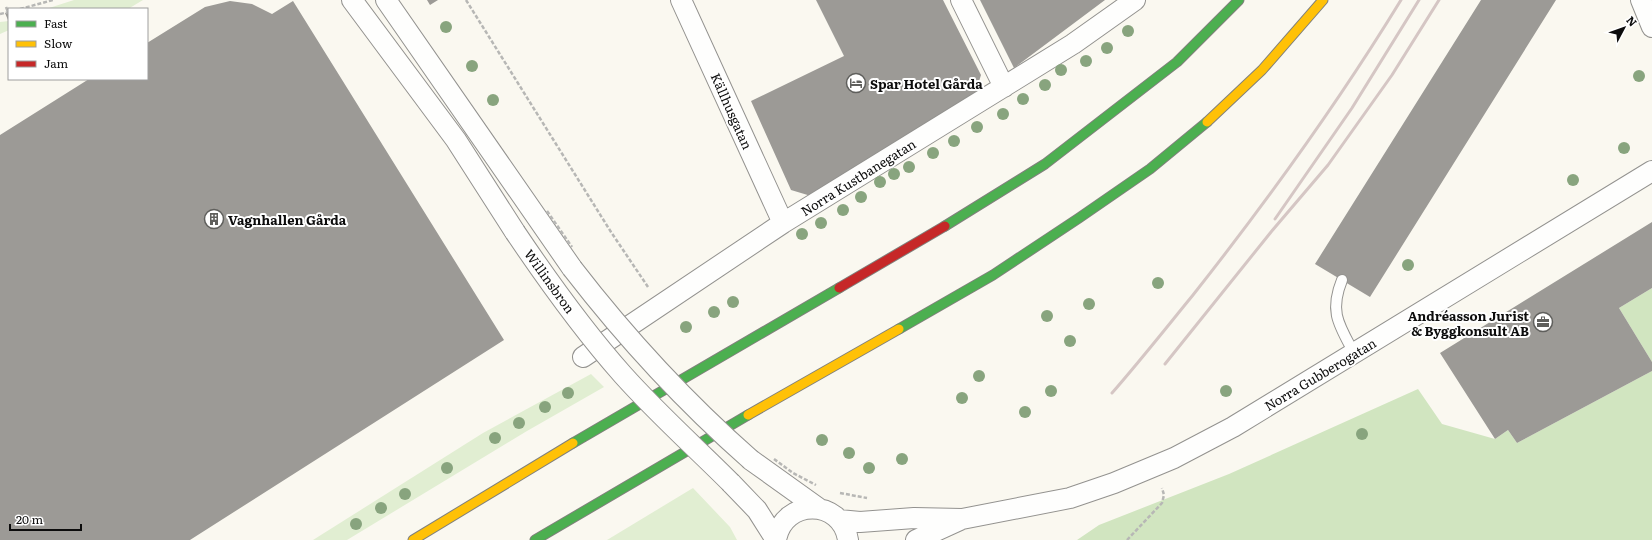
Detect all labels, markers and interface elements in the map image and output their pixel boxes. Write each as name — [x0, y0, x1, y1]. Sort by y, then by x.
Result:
legend — [8, 8, 148, 80]
north arrow — [1604, 8, 1644, 48]
text: N — [1623, 12, 1641, 30]
text: Fast — [44, 14, 68, 32]
text: Slow — [44, 34, 73, 52]
text: Jam — [44, 54, 69, 72]
street label: Källhusgatan — [707, 70, 758, 153]
hotel icon: Spar Hotel Gårda — [845, 72, 867, 94]
place label: Spar Hotel Gårda — [870, 74, 983, 93]
street label: Norra Kustbanegatan — [797, 134, 920, 220]
building icon: Vagnhallen Gårda — [203, 208, 225, 230]
place label: Vagnhallen Gårda — [228, 210, 347, 229]
street label: Willinsbron — [520, 245, 580, 317]
place label: Andréasson Jurist & Byggkonsult AB — [1408, 306, 1529, 340]
office icon: Andréasson Jurist & Byggkonsult AB — [1532, 311, 1554, 333]
street label: Norra Gubberogatan — [1261, 333, 1380, 415]
scale bar — [10, 506, 81, 532]
text: 20 m — [16, 510, 43, 528]

